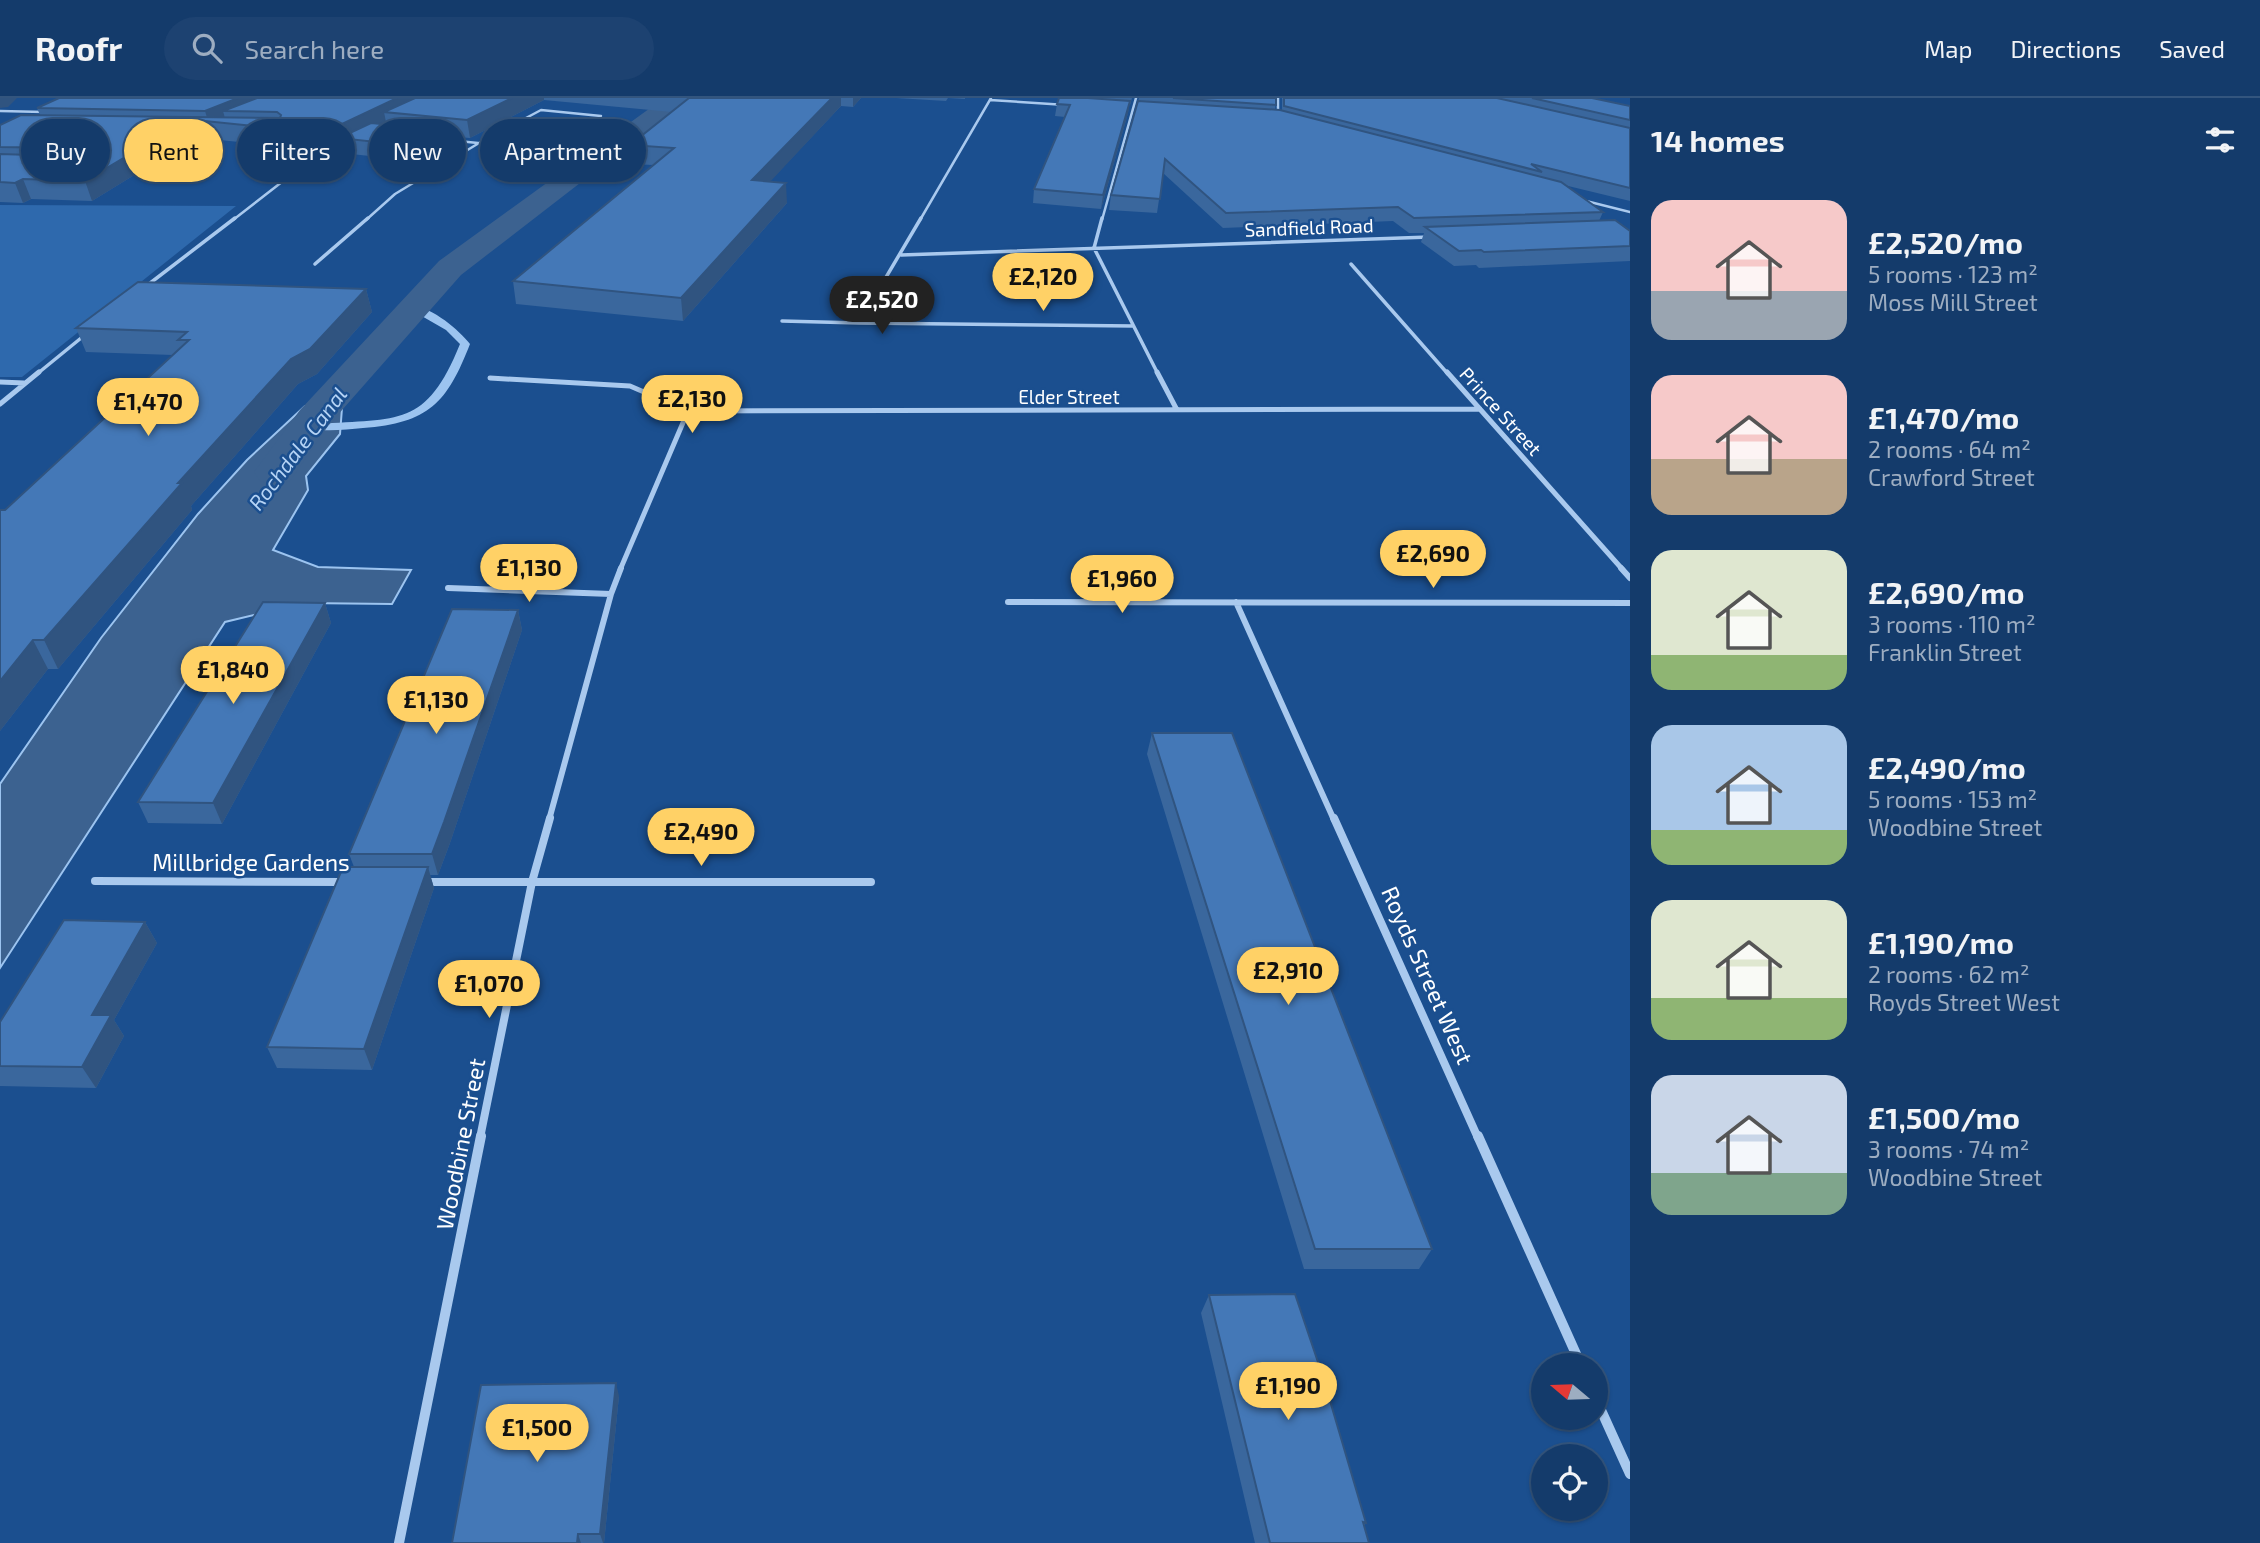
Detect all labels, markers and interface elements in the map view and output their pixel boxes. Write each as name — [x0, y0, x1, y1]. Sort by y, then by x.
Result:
search box — [164, 17, 654, 80]
text: Roofr — [35, 28, 122, 68]
icon: search — [188, 29, 226, 67]
text: Search here — [244, 33, 384, 64]
text: Map — [1924, 34, 1972, 63]
text: Directions — [2010, 34, 2121, 63]
text: Saved — [2159, 34, 2225, 63]
chip: Buy — [21, 119, 110, 182]
chip: Rent — [124, 119, 223, 182]
chip: Filters — [237, 119, 355, 182]
chip: New — [369, 119, 466, 182]
chip: Apartment — [480, 119, 646, 182]
icon: filters — [2201, 121, 2239, 159]
text: 14 homes — [1651, 122, 1785, 158]
street label: Sandfield Road — [1244, 213, 1374, 241]
text: £2,520/mo — [1868, 224, 2023, 260]
icon: home — [1707, 228, 1791, 312]
pin: £2,120 — [986, 254, 1100, 313]
text: 5 rooms · 123 m² — [1868, 260, 2038, 288]
text: £2,120 — [1008, 262, 1078, 290]
pin: £2,520 — [825, 276, 939, 336]
text: £2,520 — [846, 285, 918, 313]
text: Moss Mill Street — [1868, 288, 2038, 316]
street label: Prince Street — [1455, 362, 1547, 460]
pin: £2,130 — [635, 376, 749, 435]
pin: £1,470 — [91, 378, 205, 438]
water label: Rochdale Canal — [243, 382, 351, 514]
text: £2,130 — [658, 384, 726, 412]
street label: Elder Street — [1018, 385, 1120, 408]
text: £1,470 — [113, 387, 183, 415]
text: £1,470/mo — [1868, 399, 2019, 435]
icon: home — [1707, 403, 1791, 487]
text: 2 rooms · 64 m² — [1868, 435, 2031, 463]
text: Crawford Street — [1868, 463, 2035, 491]
pin: £2,690 — [1376, 531, 1490, 590]
text: £2,690 — [1396, 539, 1470, 567]
pin: £1,130 — [472, 545, 586, 604]
text: £1,130 — [496, 553, 562, 581]
pin: £1,960 — [1065, 556, 1179, 615]
text: £1,960 — [1087, 564, 1157, 592]
text: £2,690/mo — [1868, 574, 2024, 610]
icon: home — [1707, 578, 1791, 662]
text: 3 rooms · 110 m² — [1868, 610, 2035, 638]
text: Franklin Street — [1868, 638, 2022, 666]
pin: £1,840 — [176, 646, 290, 706]
text: £1,840 — [197, 655, 269, 683]
pin: £1,130 — [379, 676, 493, 736]
text: £1,130 — [403, 685, 469, 713]
text: £2,490/mo — [1868, 749, 2026, 785]
icon: home — [1707, 753, 1791, 837]
text: 5 rooms · 153 m² — [1868, 785, 2037, 813]
pin: £2,490 — [644, 808, 758, 868]
text: Woodbine Street — [1868, 813, 2042, 841]
text: £2,490 — [663, 817, 739, 845]
street label: Millbridge Gardens — [152, 848, 350, 876]
street label: Royds Street West — [1376, 882, 1480, 1069]
text: £1,190/mo — [1868, 924, 2014, 960]
icon: home — [1707, 928, 1791, 1012]
pin: £2,910 — [1231, 948, 1345, 1007]
text: £2,910 — [1253, 956, 1323, 984]
pin: £1,070 — [432, 960, 546, 1020]
text: 2 rooms · 62 m² — [1868, 960, 2030, 988]
text: £1,070 — [454, 969, 524, 997]
text: Royds Street West — [1868, 988, 2060, 1016]
street label: Woodbine Street — [430, 1056, 490, 1232]
text: £1,500/mo — [1868, 1099, 2020, 1135]
icon: home — [1707, 1103, 1791, 1187]
text: 3 rooms · 74 m² — [1868, 1135, 2029, 1163]
text: Woodbine Street — [1868, 1163, 2042, 1191]
north arrow — [1531, 1353, 1608, 1430]
map controls — [1531, 1353, 1608, 1521]
pin: £1,190 — [1231, 1362, 1345, 1422]
text: £1,190 — [1255, 1371, 1321, 1399]
pin: £1,500 — [480, 1404, 594, 1464]
text: £1,500 — [502, 1413, 572, 1441]
button: locate — [1531, 1444, 1608, 1521]

